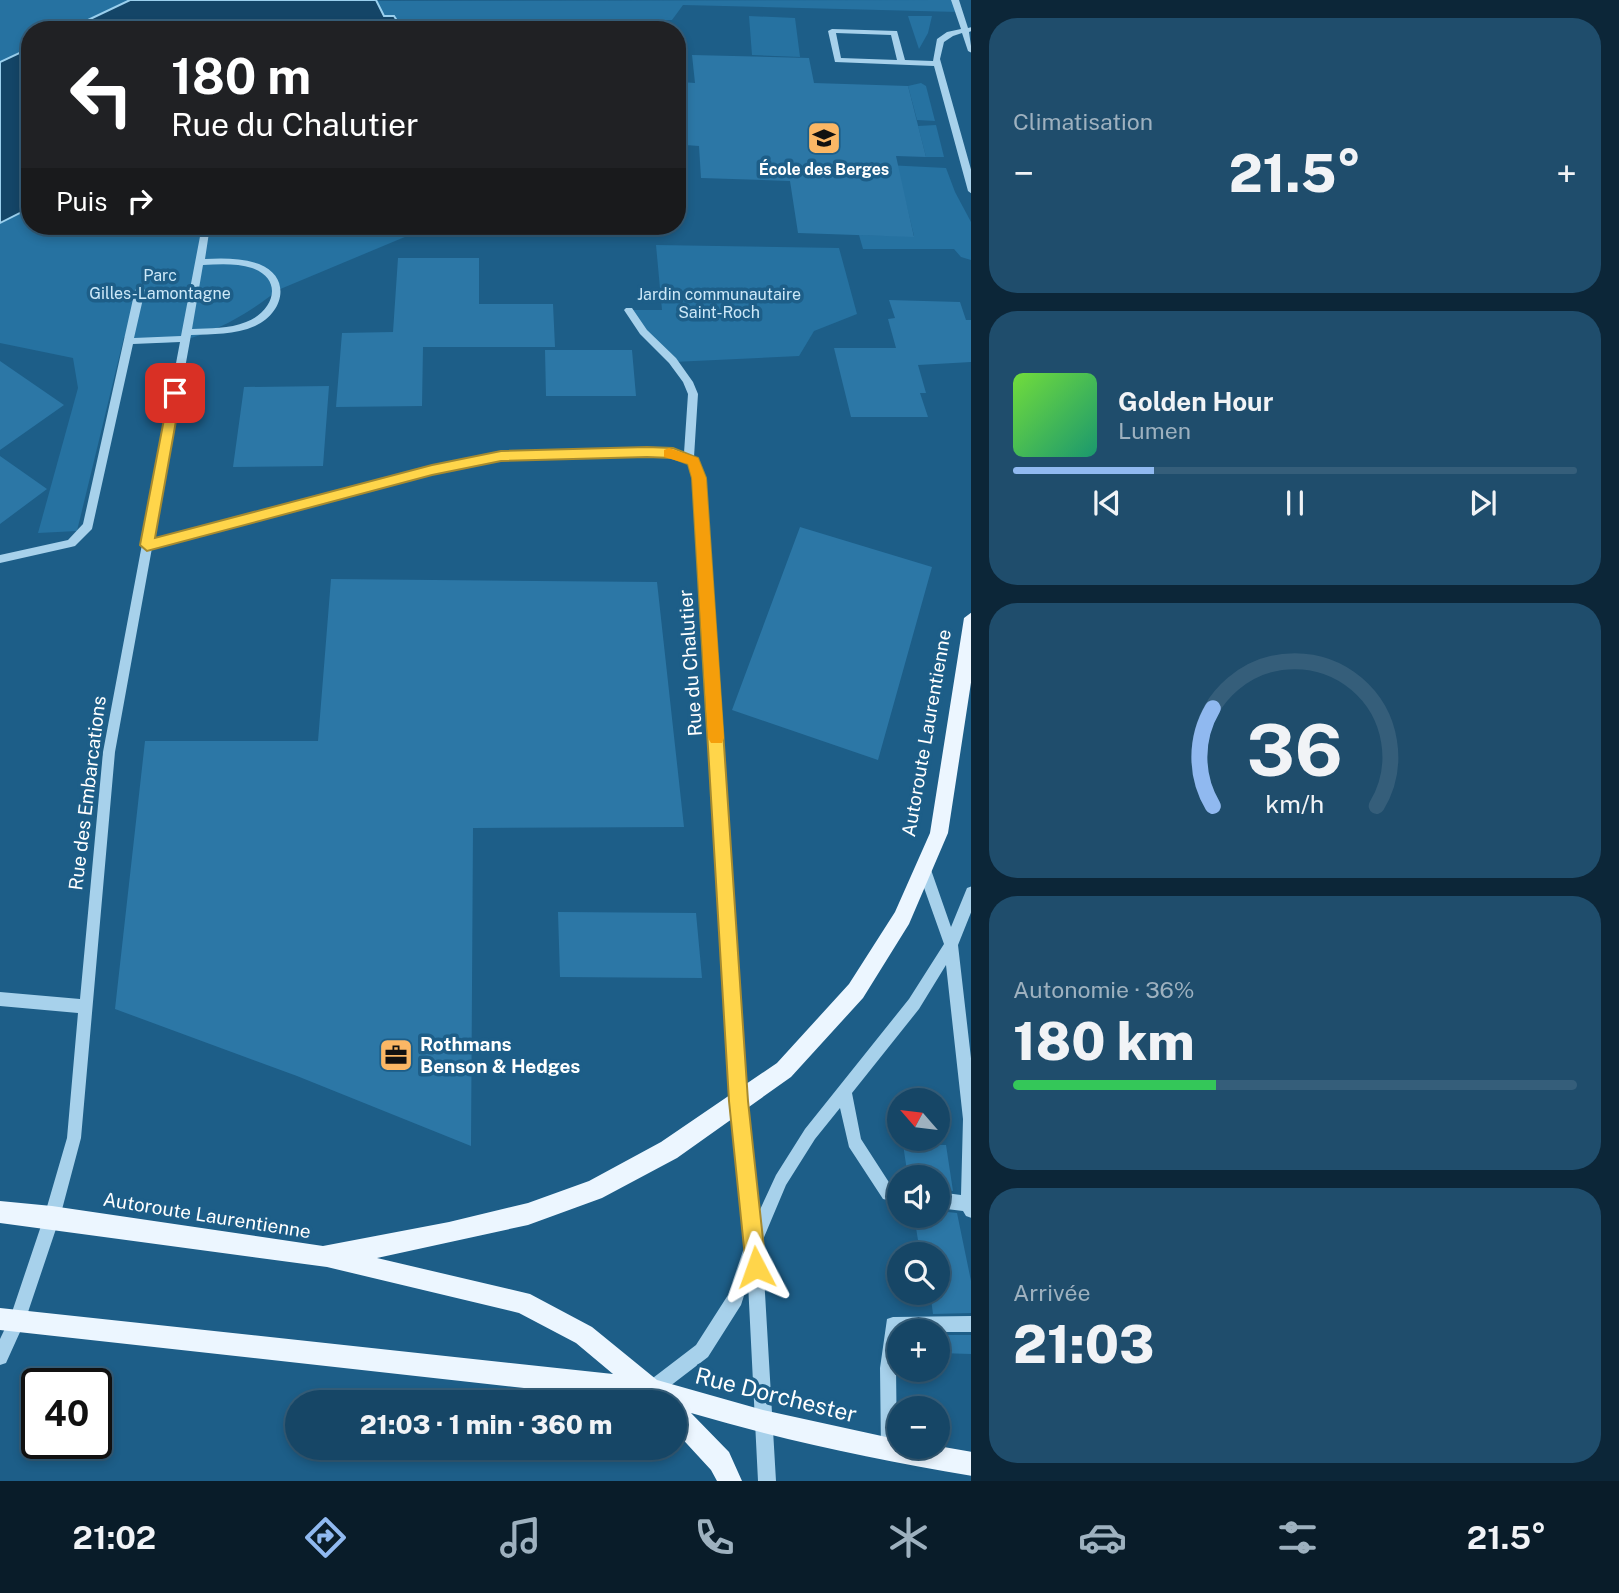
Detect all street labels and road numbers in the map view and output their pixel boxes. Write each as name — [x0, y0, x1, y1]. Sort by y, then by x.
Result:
street label: Rue du Chalutier — [674, 589, 706, 737]
street label: Autoroute Laurentienne — [897, 628, 955, 838]
street label: Rue des Embarcations — [64, 695, 110, 891]
street label: Autoroute Laurentienne — [102, 1188, 312, 1242]
street label: Rue Dorchester — [693, 1361, 860, 1428]

